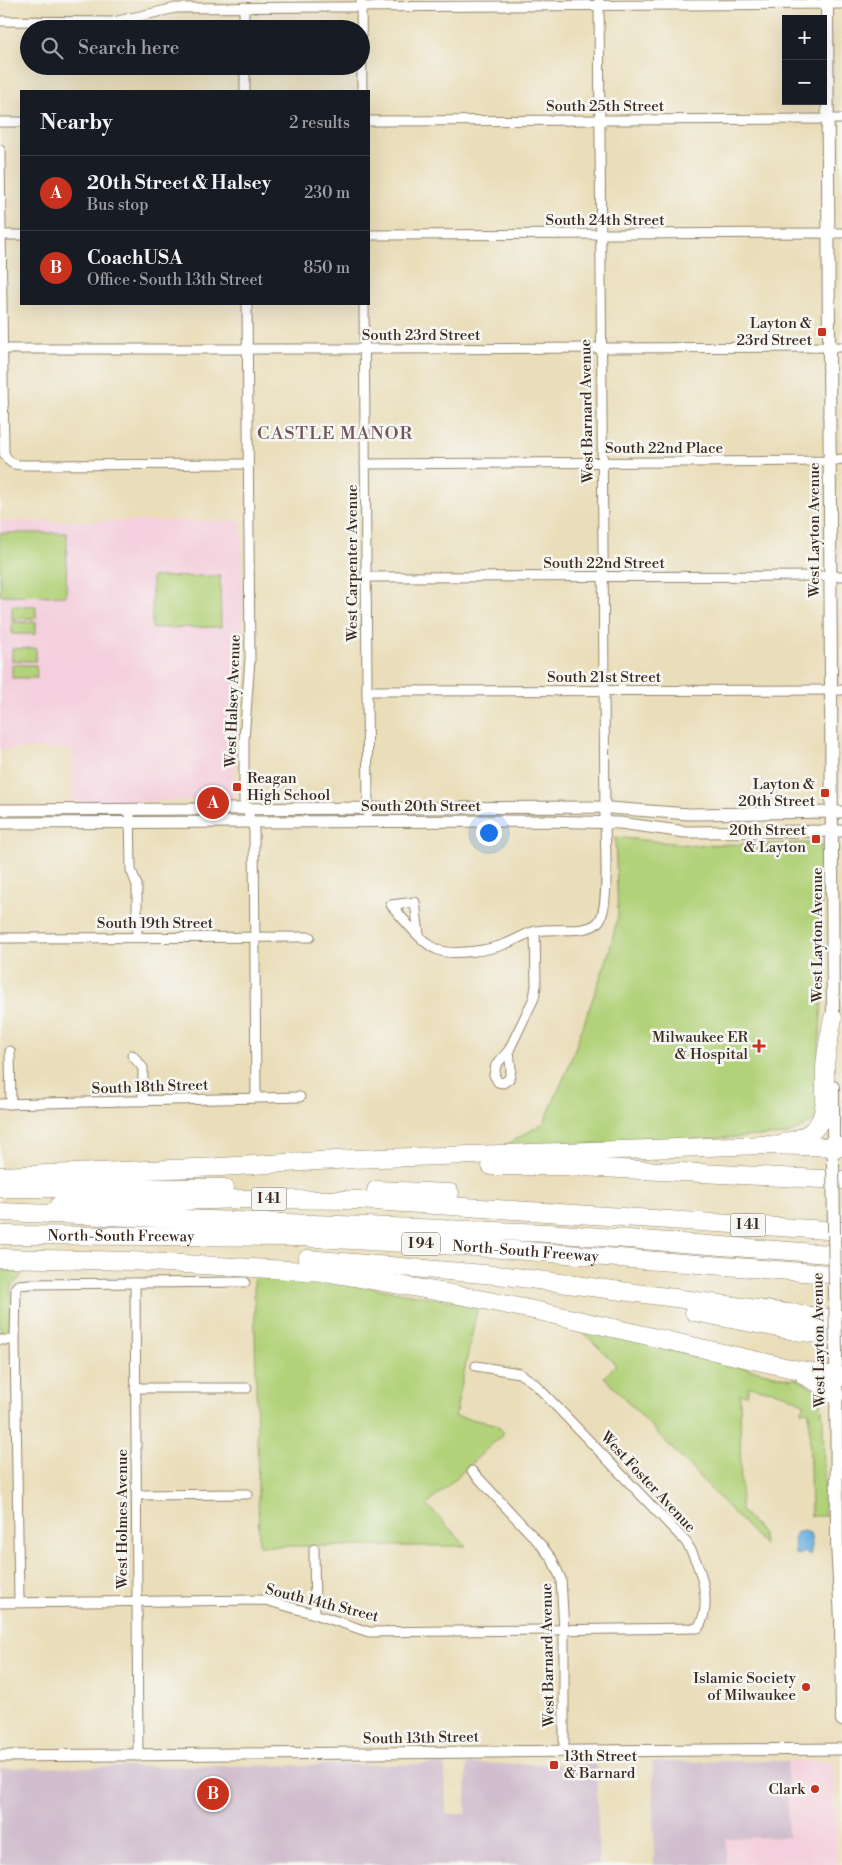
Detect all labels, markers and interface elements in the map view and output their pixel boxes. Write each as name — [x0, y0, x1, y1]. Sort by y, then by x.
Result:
map controls — [782, 15, 827, 105]
button: + — [782, 15, 827, 60]
search box — [20, 20, 370, 75]
icon: search — [38, 34, 66, 62]
text: Search here — [78, 36, 179, 60]
button: − — [782, 60, 827, 105]
street label: South 25th Street — [546, 97, 665, 116]
text: Nearby — [40, 110, 113, 136]
text: 2 results — [289, 113, 350, 133]
text: 20th Street & Halsey — [87, 171, 271, 195]
text: A — [50, 183, 62, 203]
text: 230 m — [304, 183, 350, 203]
text: Bus stop — [87, 195, 149, 215]
street label: South 24th Street — [546, 211, 665, 230]
text: CoachUSA — [87, 246, 183, 270]
text: B — [50, 258, 62, 278]
text: 850 m — [303, 258, 350, 278]
text: Office · South 13th Street — [87, 270, 263, 290]
place label: Layton & 23rd Street — [736, 314, 813, 350]
street label: South 23rd Street — [362, 326, 481, 345]
marker: Layton & 23rd Street — [816, 326, 828, 338]
street label: West Barnard Avenue — [576, 339, 598, 484]
district label: CASTLE MANOR — [257, 422, 413, 445]
street label: South 22nd Place — [605, 439, 723, 458]
street label: West Layton Avenue — [805, 462, 824, 599]
street label: West Carpenter Avenue — [343, 484, 362, 643]
street label: South 22nd Street — [543, 554, 665, 573]
street label: West Halsey Avenue — [221, 634, 245, 769]
street label: South 21st Street — [547, 668, 662, 687]
place label: Reagan High School — [247, 769, 331, 805]
place label: Layton & 20th Street — [738, 775, 816, 811]
marker: Reagan High School — [231, 781, 243, 793]
pin: A — [197, 784, 229, 822]
marker: Layton & 20th Street — [819, 787, 831, 799]
street label: South 20th Street — [361, 797, 482, 816]
your location — [476, 820, 502, 846]
place label: 20th Street & Layton — [729, 821, 807, 857]
marker: 20th Street & Layton — [810, 833, 822, 845]
street label: West Layton Avenue — [808, 867, 827, 1004]
street label: South 19th Street — [97, 914, 214, 933]
place label: Milwaukee ER & Hospital — [652, 1028, 749, 1064]
marker: Milwaukee ER & Hospital — [752, 1039, 766, 1053]
street label: South 18th Street — [91, 1075, 209, 1099]
road number: I 41 — [252, 1188, 286, 1210]
road number: I 41 — [730, 1214, 766, 1236]
street label: North-South Freeway — [48, 1226, 195, 1246]
road number: I 94 — [402, 1232, 440, 1256]
street label: North-South Freeway — [452, 1236, 600, 1266]
street label: West Layton Avenue — [808, 1272, 830, 1409]
street label: West Foster Avenue — [596, 1427, 700, 1536]
street label: West Holmes Avenue — [113, 1449, 132, 1590]
street label: South 14th Street — [263, 1580, 381, 1626]
street label: West Barnard Avenue — [537, 1583, 559, 1728]
place label: Islamic Society of Milwaukee — [693, 1669, 797, 1705]
marker: Islamic Society of Milwaukee — [800, 1681, 812, 1693]
street label: South 13th Street — [363, 1727, 480, 1749]
place label: 13th Street & Barnard — [564, 1747, 638, 1783]
marker: 13th Street & Barnard — [548, 1759, 560, 1771]
pin: B — [197, 1775, 229, 1813]
place label: Clark — [769, 1780, 806, 1799]
marker: Clark — [809, 1783, 821, 1795]

